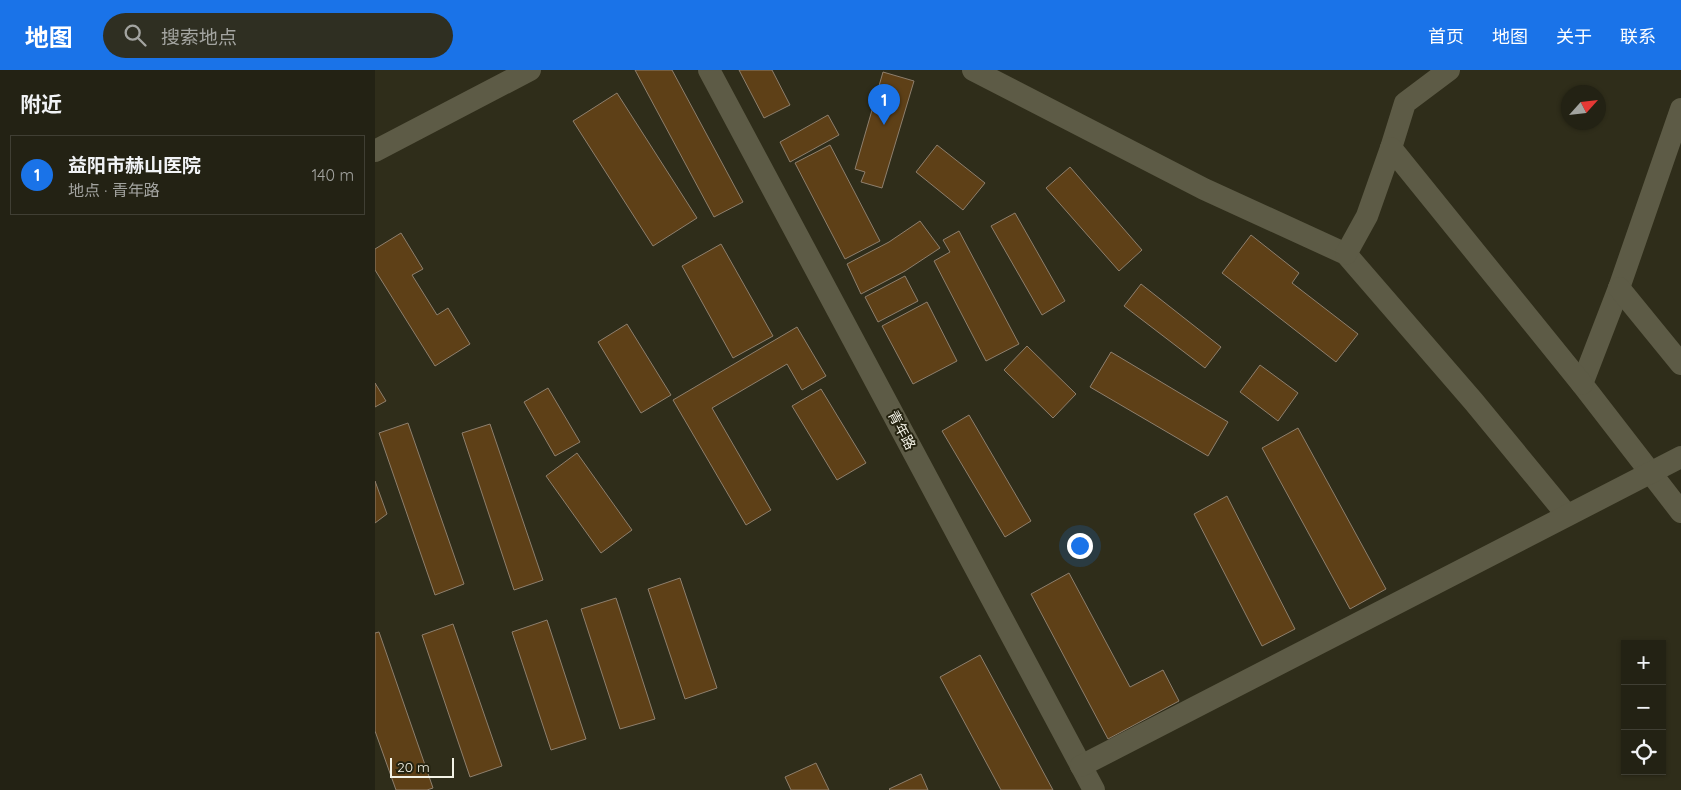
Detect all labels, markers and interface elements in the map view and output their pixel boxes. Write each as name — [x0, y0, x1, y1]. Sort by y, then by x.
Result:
search box — [103, 13, 453, 58]
icon: search — [121, 21, 149, 49]
text: 地图 — [25, 22, 73, 52]
text: 搜索地点 — [161, 25, 237, 49]
text: 首页 — [1428, 25, 1464, 48]
text: 地图 — [1492, 25, 1528, 48]
text: 关于 — [1556, 25, 1592, 48]
text: 联系 — [1620, 25, 1656, 48]
pin: 1 — [868, 84, 900, 125]
north arrow — [1561, 85, 1606, 130]
text: 附近 — [20, 91, 62, 117]
text: 益阳市赫山医院 — [68, 153, 201, 177]
text: 1 — [34, 165, 40, 185]
text: 140 m — [311, 165, 354, 185]
text: 地点 · 青年路 — [68, 180, 160, 200]
street label: 青年路 — [884, 407, 920, 453]
your location — [1067, 533, 1093, 559]
map controls — [1621, 640, 1666, 775]
button: + — [1621, 640, 1666, 685]
button: − — [1621, 685, 1666, 730]
button: locate — [1621, 730, 1666, 775]
scale bar — [390, 755, 454, 778]
text: 20 m — [397, 758, 430, 776]

